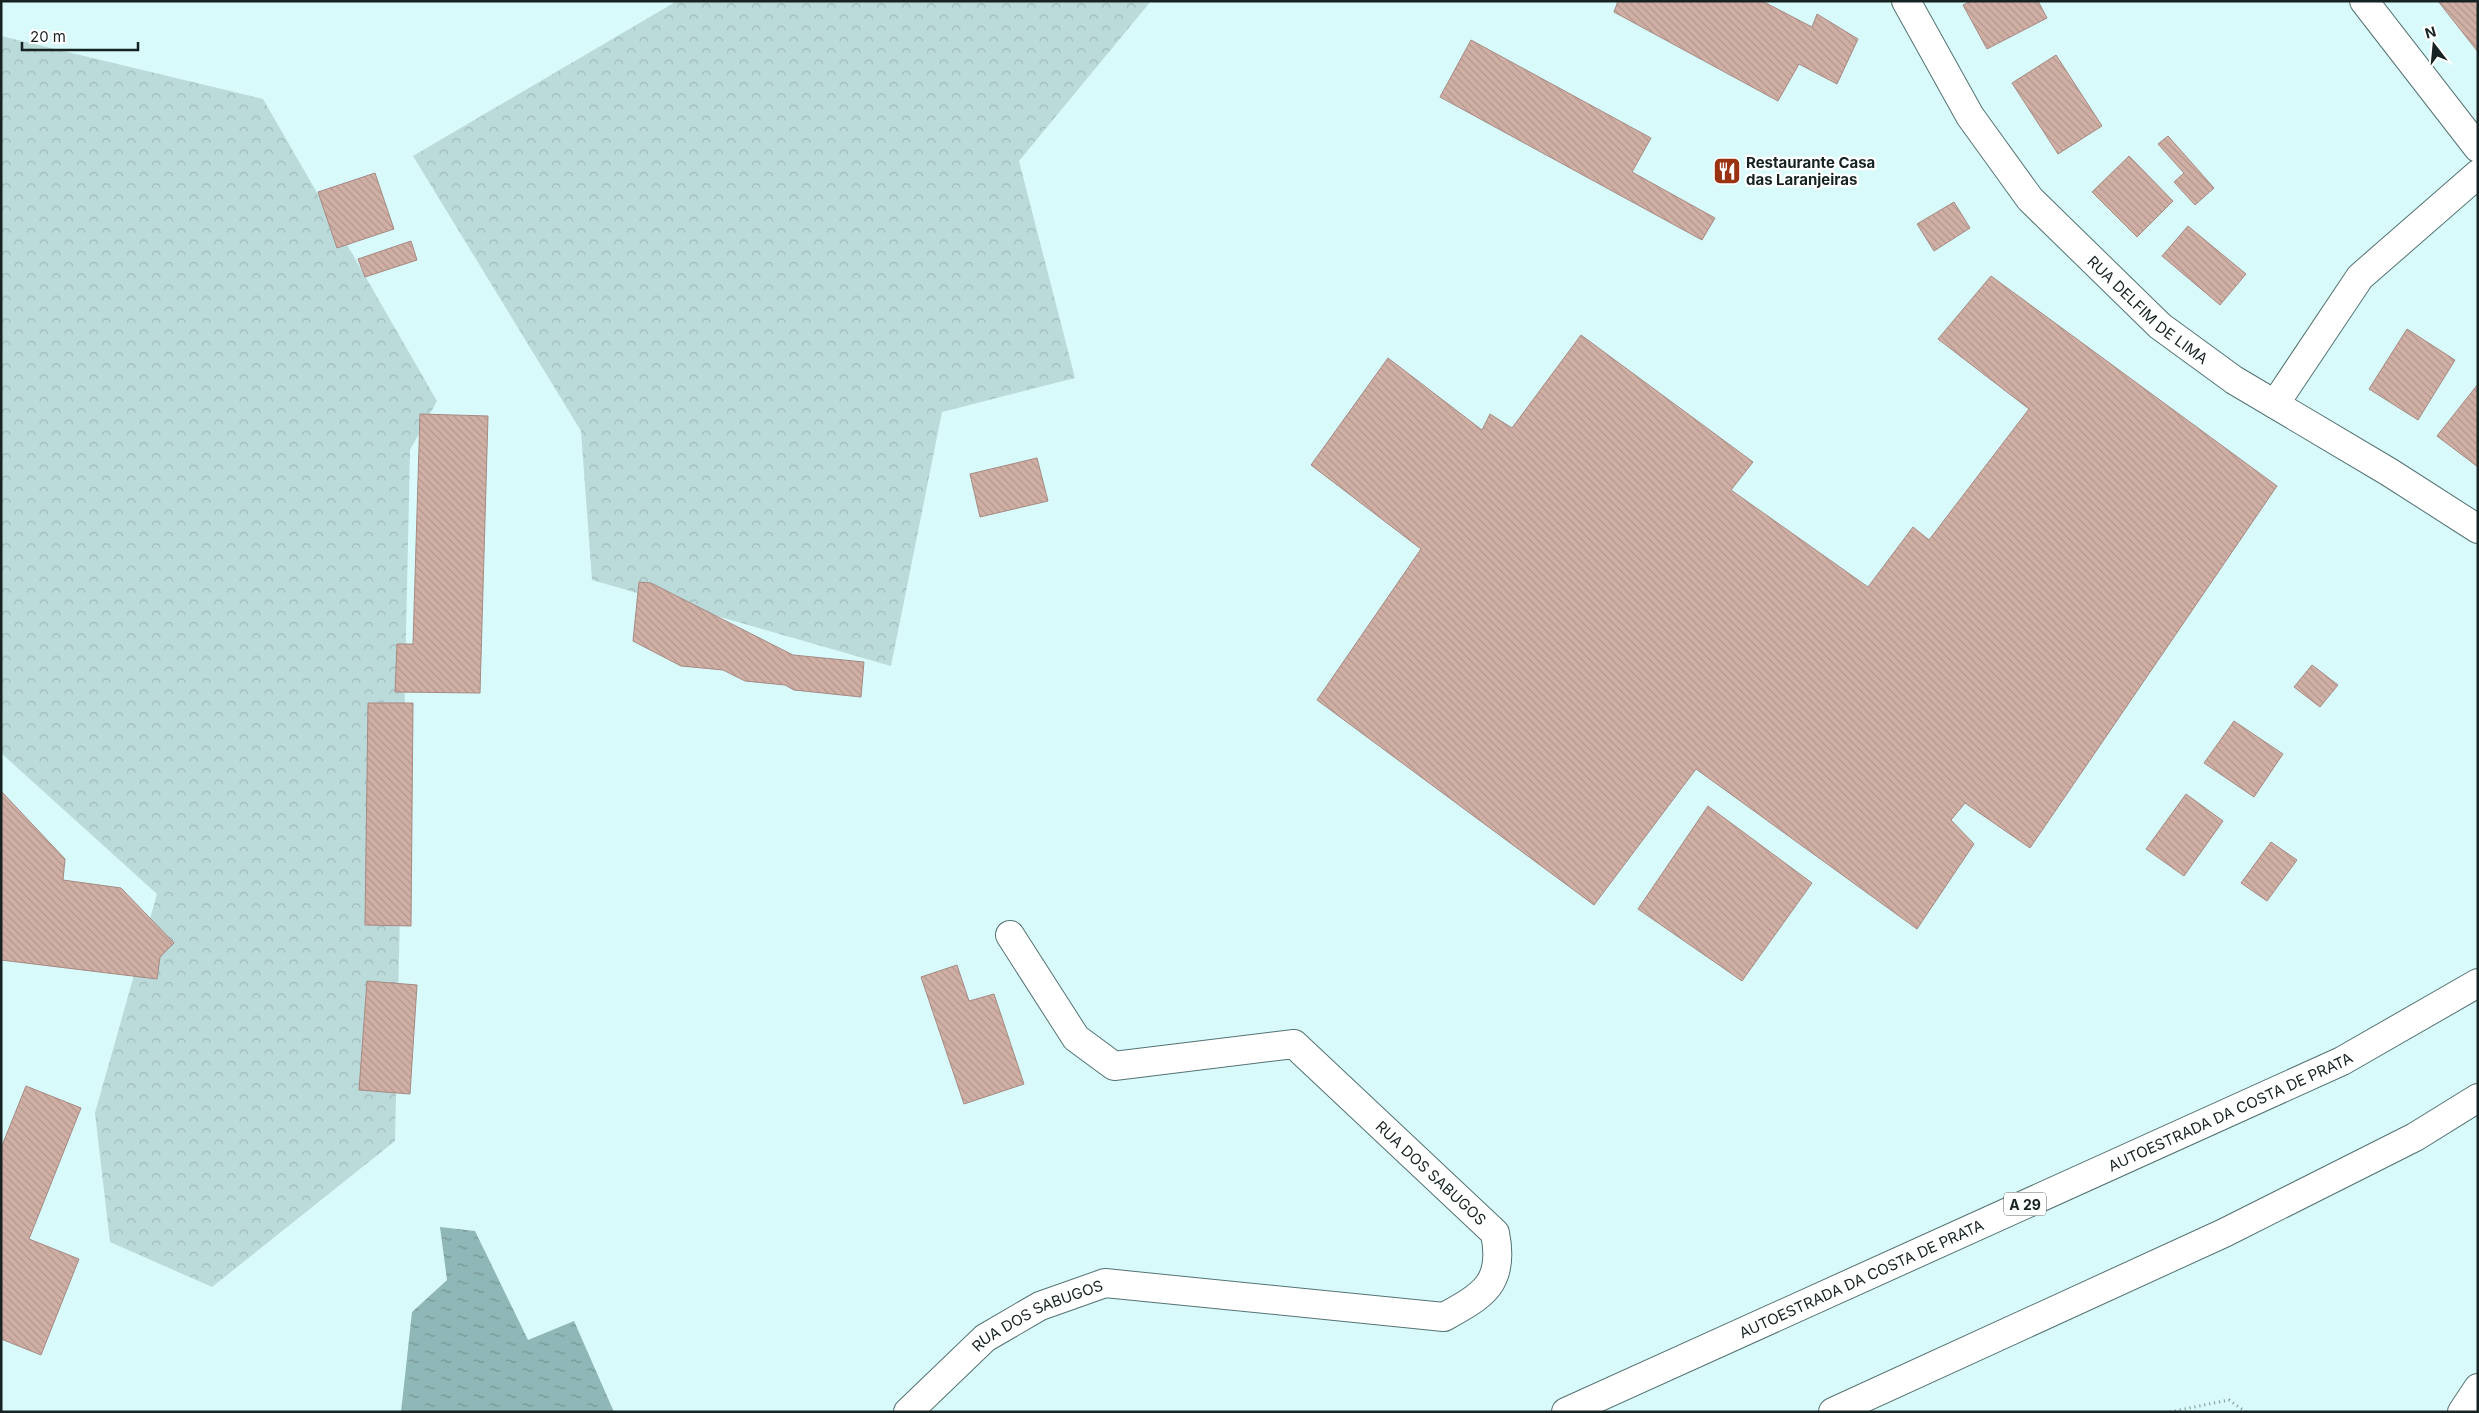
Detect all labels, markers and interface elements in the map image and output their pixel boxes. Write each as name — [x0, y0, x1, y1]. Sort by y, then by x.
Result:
scale bar — [22, 20, 139, 52]
north arrow — [2409, 20, 2459, 70]
text: N — [2423, 22, 2438, 42]
text: 20 m — [30, 27, 66, 46]
place label: Restaurante Casa das Laranjeiras — [1746, 153, 1875, 189]
restaurant icon: Restaurante Casa das Laranjeiras — [1712, 156, 1742, 186]
street label: RUA DELFIM DE LIMA — [2084, 251, 2212, 368]
street label: AUTOESTRADA DA COSTA DE PRATA — [2105, 1048, 2356, 1175]
street label: RUA DOS SABUGOS — [1372, 1117, 1490, 1229]
road number: A 29 — [2004, 1192, 2046, 1216]
street label: AUTOESTRADA DA COSTA DE PRATA — [1736, 1215, 1986, 1342]
street label: RUA DOS SABUGOS — [968, 1275, 1105, 1355]

